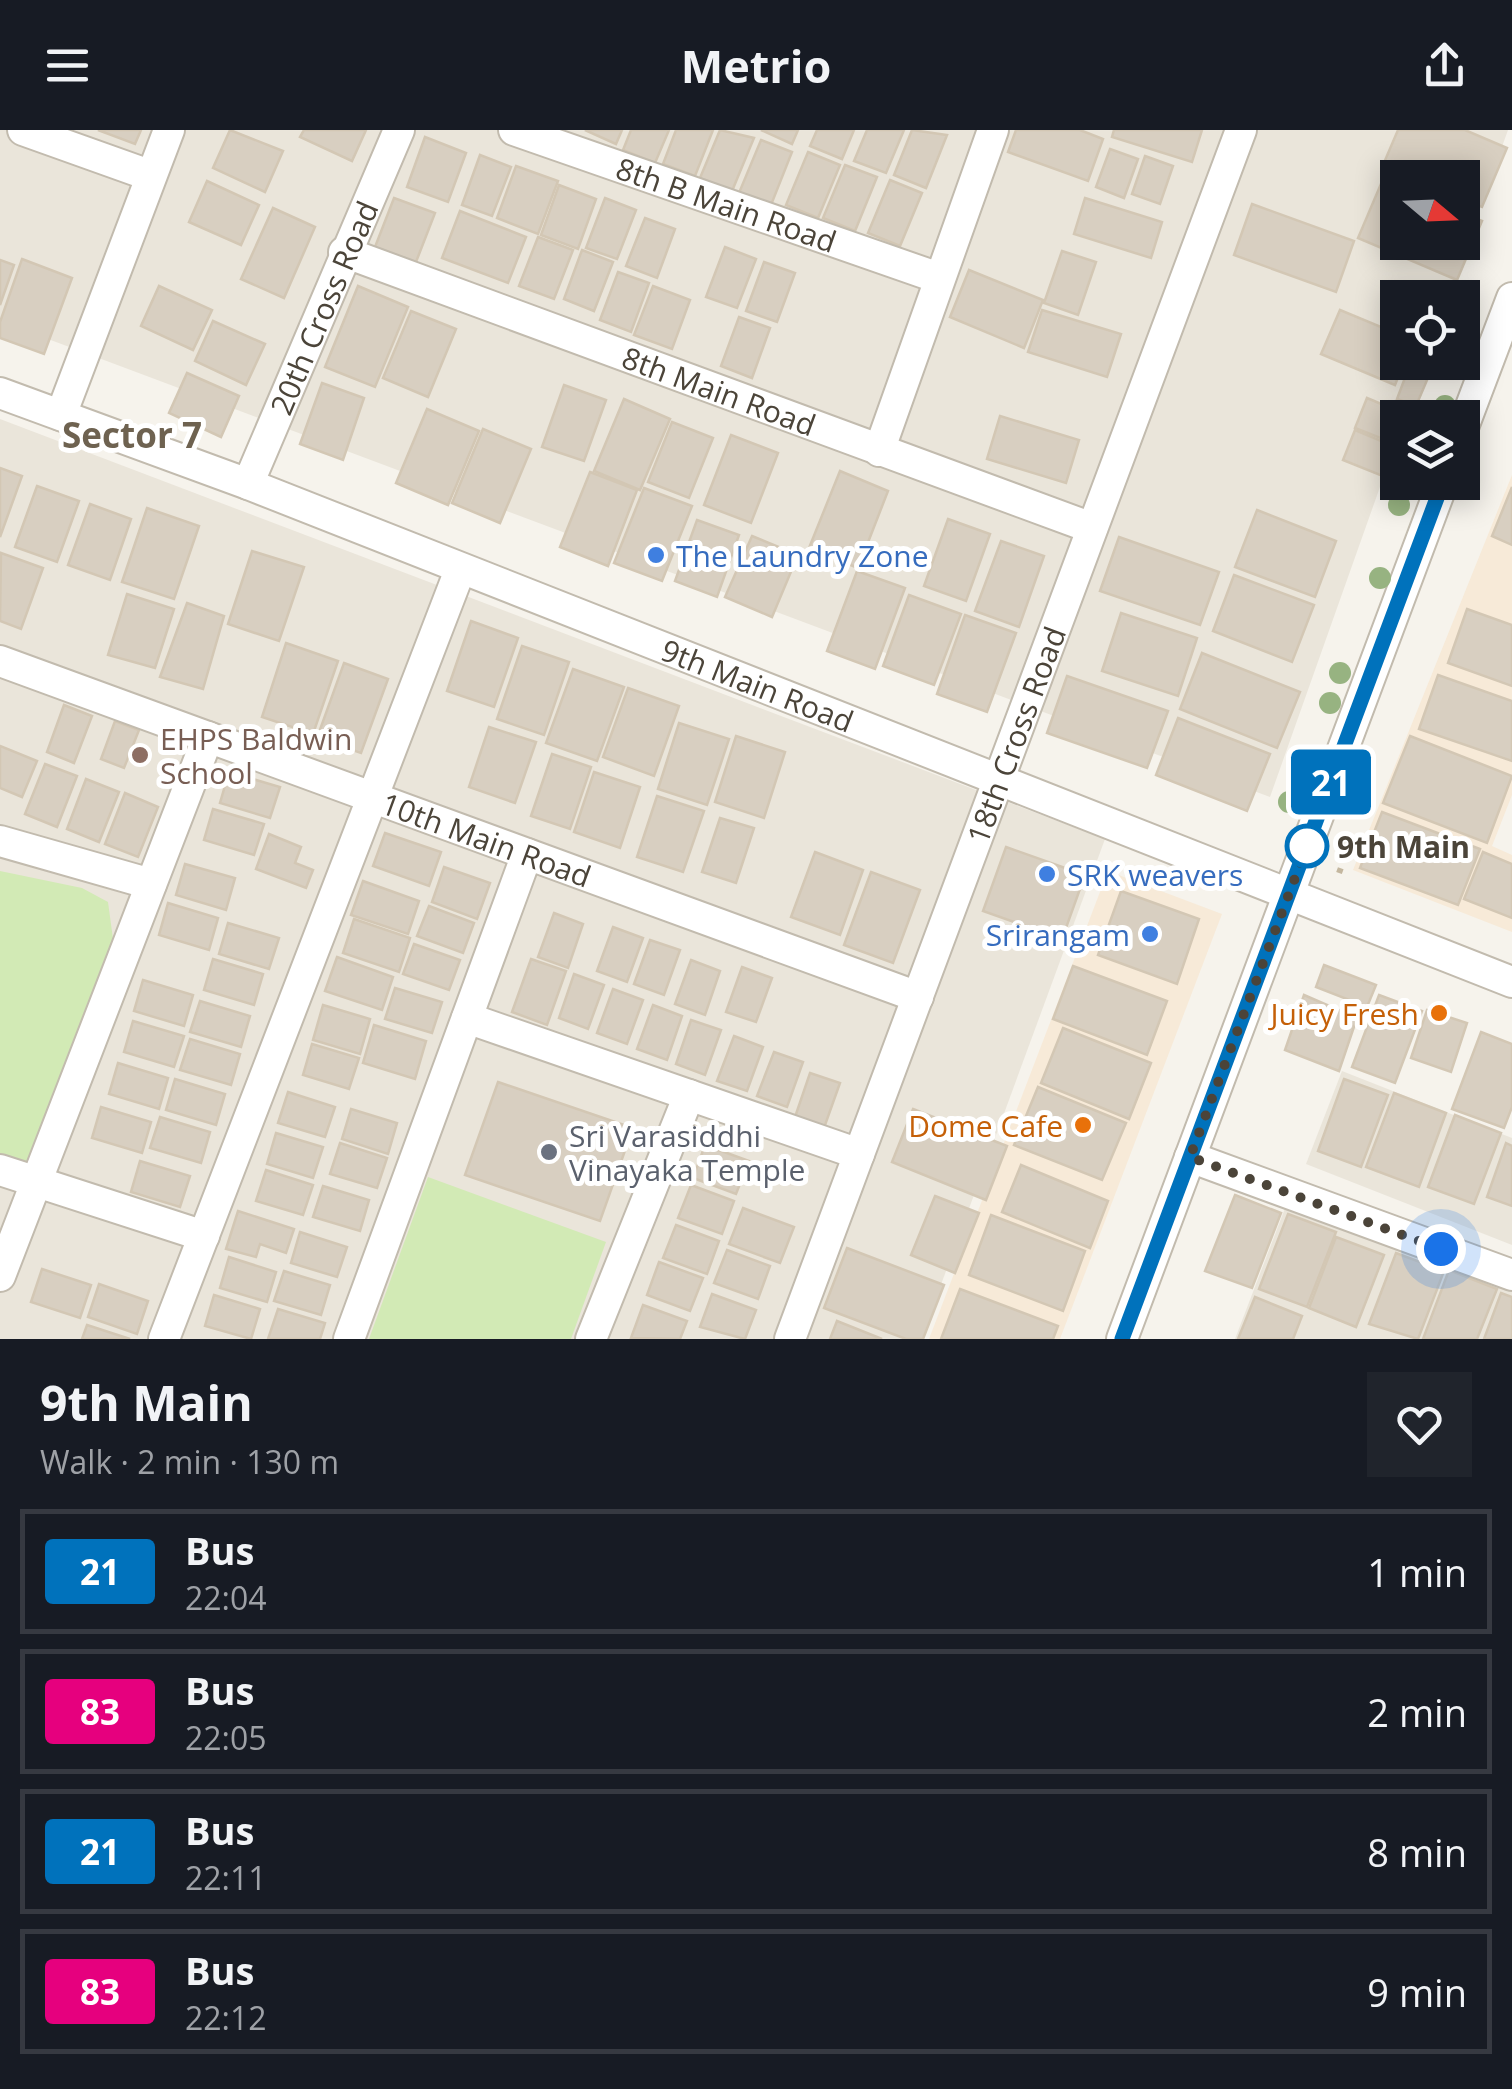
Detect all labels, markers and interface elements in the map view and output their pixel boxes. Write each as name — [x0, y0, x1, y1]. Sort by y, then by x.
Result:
text: Metrio — [681, 35, 831, 96]
icon: menu — [40, 38, 95, 93]
icon: share — [1417, 38, 1472, 93]
street label: 8th B Main Road — [611, 147, 842, 261]
north arrow — [1380, 160, 1480, 260]
map controls — [1380, 160, 1480, 500]
street label: 20th Cross Road — [260, 194, 387, 420]
button: locate — [1380, 280, 1480, 380]
street label: 8th Main Road — [617, 336, 822, 445]
button: layers — [1380, 400, 1480, 500]
district label: Sector 7 — [62, 411, 202, 458]
place label: The Laundry Zone — [676, 535, 929, 576]
marker: The Laundry Zone — [645, 544, 667, 566]
street label: 18th Cross Road — [956, 621, 1075, 849]
street label: 9th Main Road — [656, 629, 860, 741]
place label: EHPS Baldwin School — [160, 718, 352, 793]
marker: EHPS Baldwin School — [129, 744, 151, 766]
line badge: 21 — [1286, 750, 1376, 814]
text: 21 — [1311, 759, 1351, 806]
street label: 10th Main Road — [376, 782, 597, 896]
marker: 9th Main — [1286, 825, 1328, 867]
place label: 9th Main — [1337, 826, 1470, 867]
place label: SRK weavers — [1067, 854, 1243, 895]
marker: SRK weavers — [1036, 863, 1058, 885]
place label: Srirangam — [986, 914, 1130, 955]
marker: Srirangam — [1139, 923, 1161, 945]
place label: Juicy Fresh — [1267, 993, 1419, 1034]
marker: Juicy Fresh — [1428, 1002, 1450, 1024]
place label: Dome Cafe — [908, 1105, 1063, 1146]
marker: Dome Cafe — [1072, 1114, 1094, 1136]
place label: Sri Varasiddhi Vinayaka Temple — [569, 1115, 805, 1190]
marker: Sri Varasiddhi Vinayaka Temple — [538, 1141, 560, 1163]
your location — [1416, 1224, 1466, 1274]
text: 9th Main — [40, 1370, 253, 1435]
button: heart — [1367, 1372, 1472, 1477]
text: Walk · 2 min · 130 m — [40, 1440, 339, 1483]
text: Bus — [185, 1524, 254, 1576]
text: 1 min — [1367, 1546, 1467, 1598]
text: 21 — [80, 1548, 120, 1595]
text: 22:04 — [185, 1576, 267, 1619]
text: Bus — [185, 1664, 254, 1716]
text: 2 min — [1367, 1686, 1467, 1738]
text: 83 — [80, 1688, 120, 1735]
text: 22:05 — [185, 1716, 267, 1759]
text: Bus — [185, 1804, 254, 1856]
text: 8 min — [1367, 1826, 1467, 1878]
text: 21 — [80, 1828, 120, 1875]
text: 22:11 — [185, 1856, 267, 1899]
text: Bus — [185, 1944, 254, 1996]
text: 9 min — [1367, 1966, 1467, 2018]
text: 83 — [80, 1968, 120, 2015]
text: 22:12 — [185, 1996, 267, 2039]

